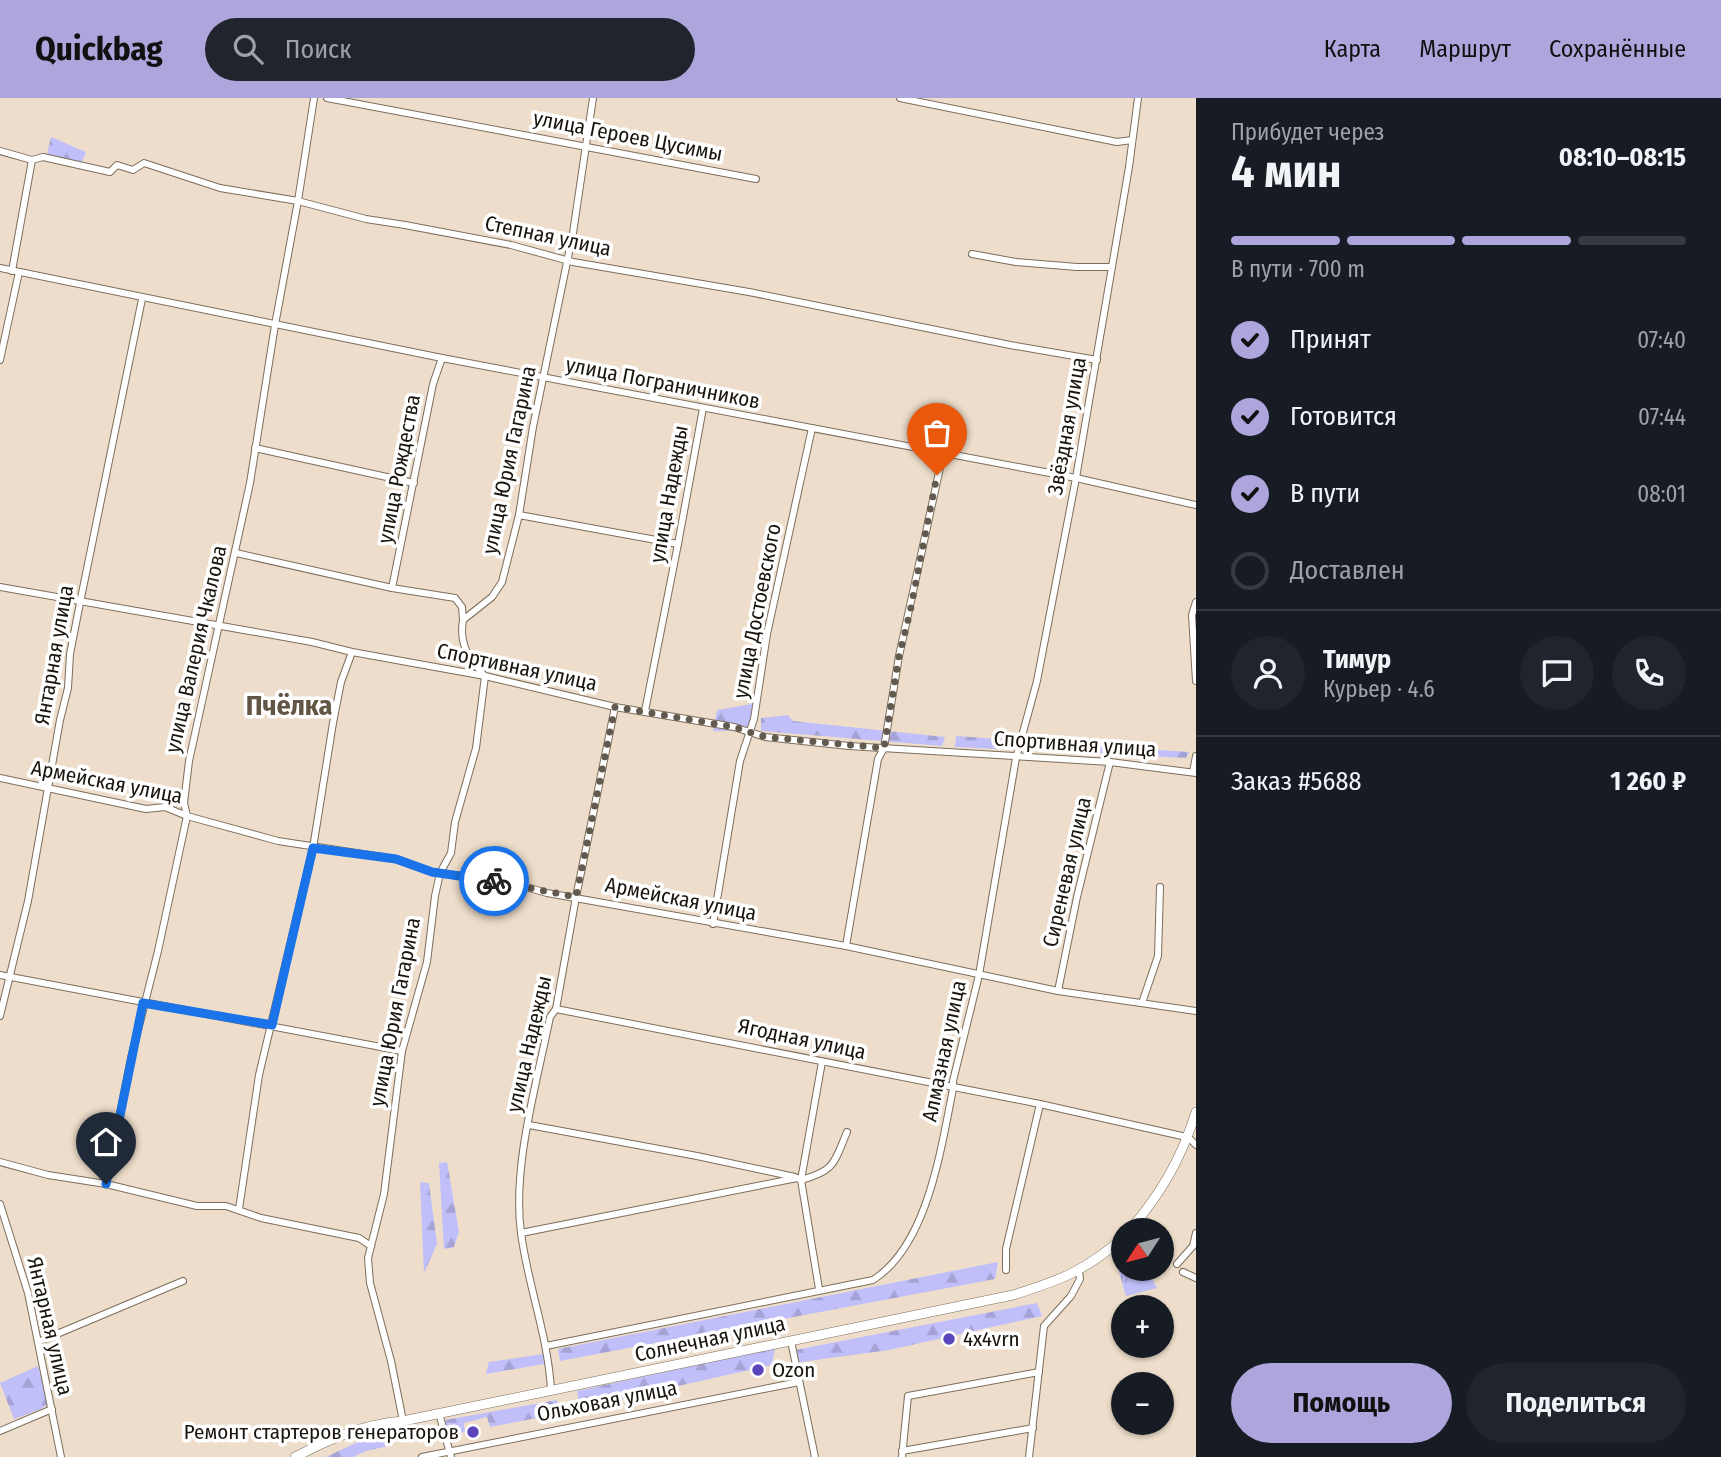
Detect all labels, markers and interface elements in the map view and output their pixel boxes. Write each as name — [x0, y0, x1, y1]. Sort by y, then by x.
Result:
search box — [205, 18, 695, 81]
text: Quickbag — [35, 29, 163, 69]
icon: search — [229, 30, 267, 68]
text: Поиск — [285, 34, 351, 65]
text: Карта — [1324, 35, 1381, 63]
text: Маршрут — [1419, 35, 1511, 63]
text: Сохранённые — [1549, 35, 1686, 63]
street label: улица Героев Цусимы — [531, 105, 725, 167]
text: Прибудет через — [1231, 118, 1384, 146]
text: 08:10–08:15 — [1559, 142, 1686, 173]
text: 4 мин — [1231, 144, 1342, 199]
street label: Степная улица — [482, 210, 614, 262]
text: В пути · 700 m — [1231, 255, 1365, 283]
icon: check — [1231, 321, 1269, 359]
text: Принят — [1290, 324, 1371, 355]
text: 07:40 — [1637, 326, 1686, 354]
street label: улица Пограничников — [564, 351, 762, 415]
street label: Звёздная улица — [1042, 355, 1092, 497]
street label: улица Юрия Гагарина — [476, 363, 542, 557]
street label: улица Рождества — [372, 392, 426, 546]
icon: check — [1231, 398, 1269, 436]
text: Готовится — [1290, 401, 1397, 432]
pin — [907, 403, 967, 475]
text: 07:44 — [1638, 403, 1686, 431]
icon: bag — [918, 414, 956, 452]
street label: улица Надежды — [644, 423, 694, 565]
icon: check — [1231, 475, 1269, 513]
text: В пути — [1290, 478, 1360, 509]
text: 08:01 — [1637, 480, 1686, 508]
street label: улица Достоевского — [727, 521, 787, 701]
street label: улица Валерия Чкалова — [159, 543, 233, 755]
text: Доставлен — [1290, 555, 1405, 586]
street label: Янтарная улица — [29, 583, 79, 727]
button: person — [1231, 636, 1305, 710]
button: chat — [1520, 636, 1594, 710]
button: phone — [1612, 636, 1686, 710]
street label: Спортивная улица — [435, 637, 599, 697]
text: Тимур — [1323, 644, 1391, 675]
text: Курьер · 4.6 — [1323, 675, 1435, 703]
district label: Пчёлка — [246, 689, 332, 722]
street label: Спортивная улица — [993, 725, 1157, 763]
street label: Армейская улица — [29, 755, 185, 809]
text: Заказ #5688 — [1231, 766, 1361, 797]
text: 1 260 ₽ — [1610, 766, 1686, 797]
street label: Сиреневая улица — [1037, 794, 1097, 950]
courier — [459, 846, 529, 916]
icon: bike — [475, 862, 513, 900]
street label: Армейская улица — [603, 872, 759, 926]
street label: улица Юрия Гагарина — [364, 915, 426, 1109]
street label: улица Надежды — [501, 973, 557, 1115]
street label: Алмазная улица — [916, 978, 972, 1124]
street label: Ягодная улица — [736, 1013, 868, 1065]
pin — [76, 1112, 136, 1184]
icon: home — [87, 1123, 125, 1161]
north arrow — [1111, 1218, 1174, 1281]
map controls — [1111, 1218, 1174, 1435]
street label: Янтарная улица — [21, 1254, 79, 1398]
button: + — [1111, 1295, 1174, 1358]
street label: Солнечная улица — [632, 1310, 788, 1368]
place label: 4x4vrn — [963, 1326, 1020, 1352]
marker: 4x4vrn — [941, 1331, 957, 1347]
place label: Ozon — [772, 1357, 815, 1383]
marker: Ozon — [750, 1362, 766, 1378]
button: Помощь — [1231, 1363, 1452, 1443]
button: Поделиться — [1466, 1363, 1686, 1443]
button: − — [1111, 1372, 1174, 1435]
street label: Ольховая улица — [535, 1375, 679, 1427]
place label: Ремонт стартеров генераторов — [184, 1419, 459, 1445]
marker: Ремонт стартеров генераторов — [465, 1424, 481, 1440]

